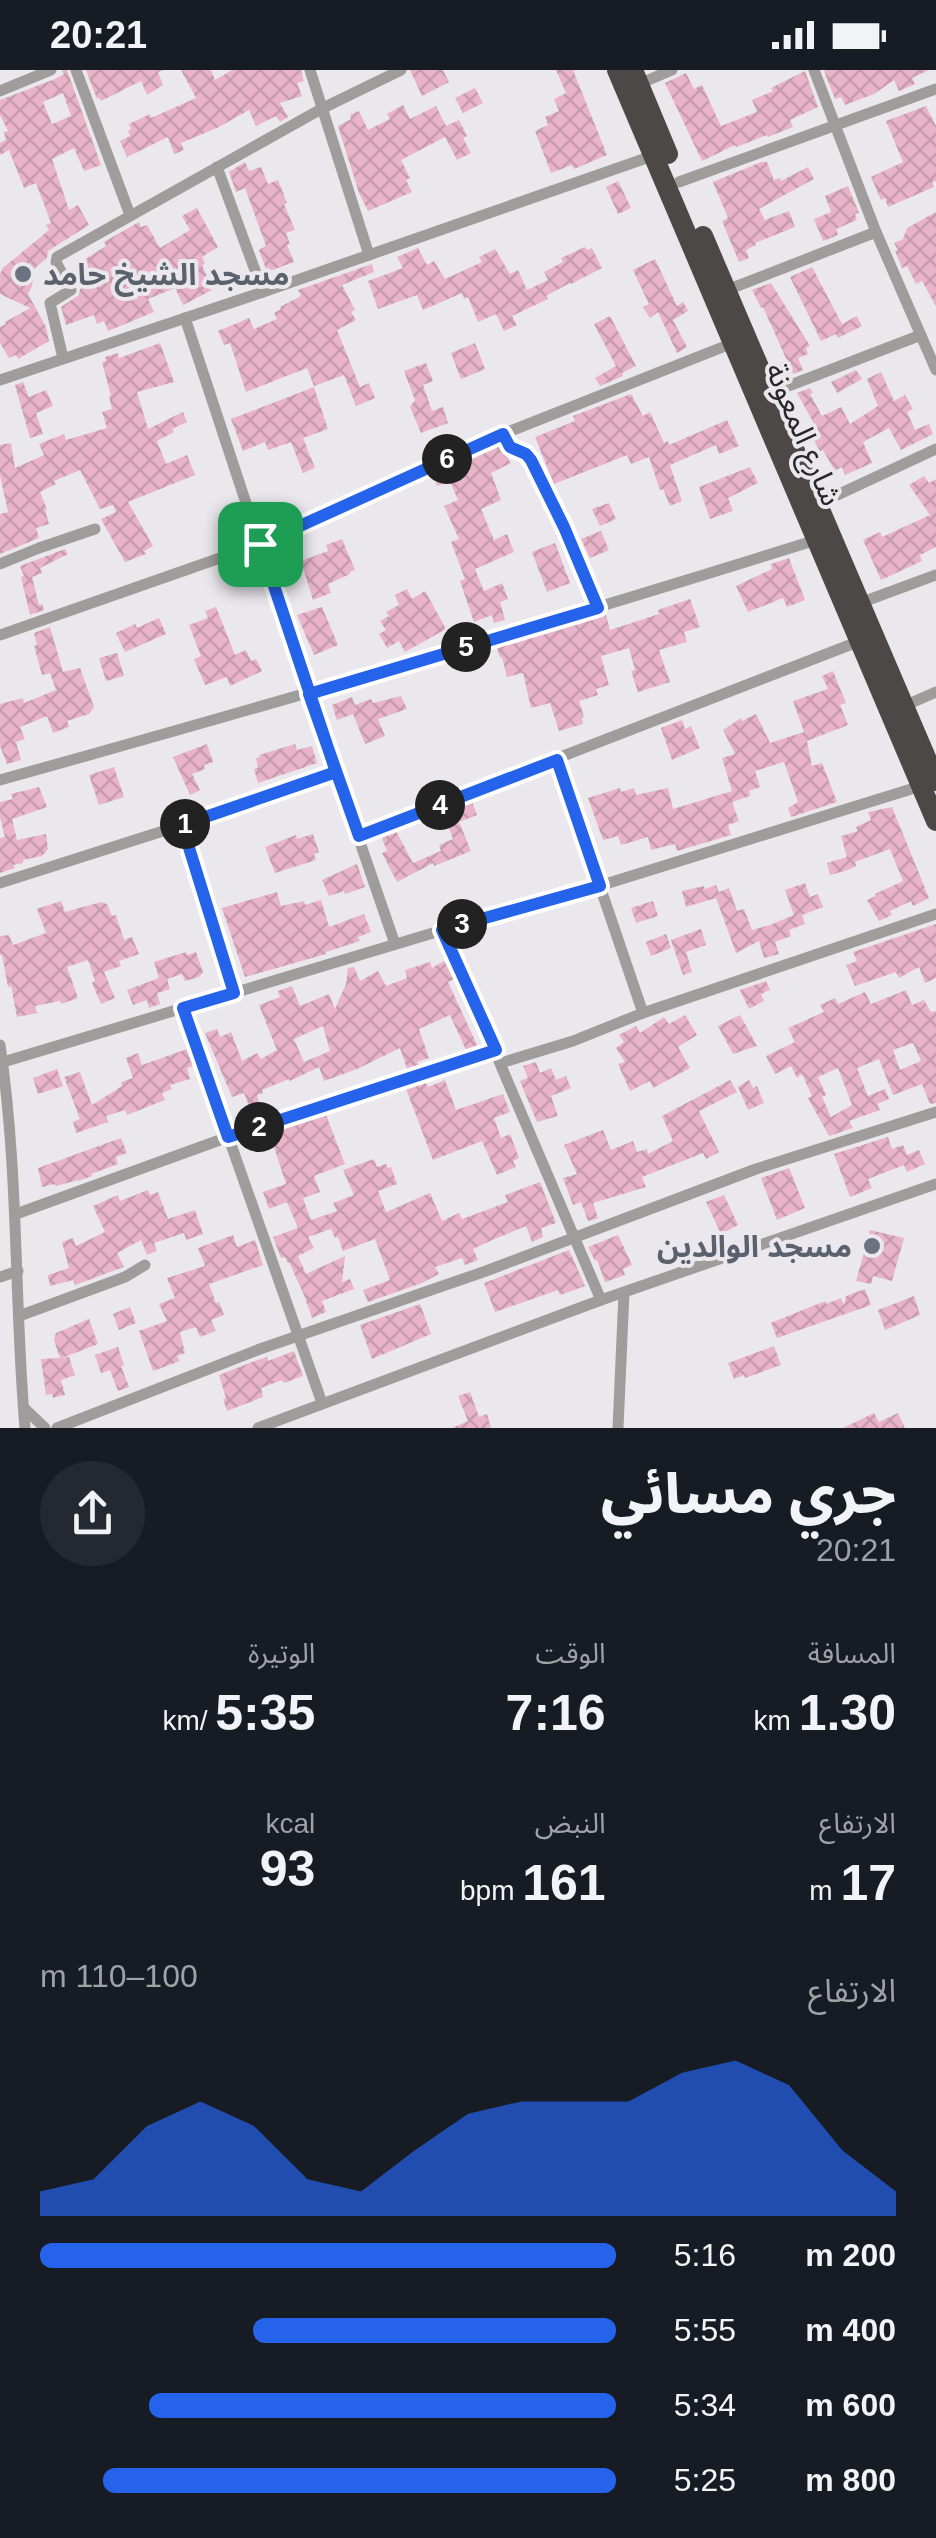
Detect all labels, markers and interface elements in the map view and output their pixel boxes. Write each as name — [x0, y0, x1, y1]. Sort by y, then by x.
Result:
text: 20:21 — [50, 14, 147, 56]
place label: مسجد الشيخ حامد — [43, 258, 290, 297]
marker: مسجد الشيخ حامد — [12, 263, 34, 285]
street label: شارع المعونة — [754, 358, 849, 513]
pin: 6 — [422, 434, 472, 484]
text: 6 — [439, 443, 455, 474]
pin — [218, 502, 303, 587]
icon: arrive — [233, 517, 288, 572]
pin: 5 — [441, 622, 491, 672]
text: 5 — [458, 631, 474, 662]
pin: 4 — [415, 780, 465, 830]
text: 4 — [432, 789, 448, 820]
pin: 1 — [160, 799, 210, 849]
text: 1 — [177, 808, 193, 839]
pin: 3 — [437, 899, 487, 949]
text: 3 — [454, 908, 470, 939]
pin: 2 — [234, 1102, 284, 1152]
text: 2 — [251, 1111, 267, 1142]
place label: مسجد الوالدين — [657, 1230, 852, 1264]
marker: مسجد الوالدين — [861, 1235, 883, 1257]
button: share — [40, 1461, 145, 1566]
text: جري مسائي — [601, 1463, 896, 1525]
text: 20:21 — [816, 1532, 896, 1568]
text: الوتيرة — [248, 1638, 315, 1669]
text: الوقت — [535, 1638, 606, 1669]
text: المسافة — [808, 1638, 896, 1669]
text: 5:35 — [215, 1685, 315, 1741]
text: 7:16 — [506, 1685, 606, 1741]
text: 1.30 — [799, 1685, 896, 1741]
text: /km — [162, 1705, 215, 1736]
text: km — [754, 1705, 799, 1736]
text: kcal — [266, 1808, 315, 1839]
text: النبض — [535, 1808, 606, 1839]
text: الارتفاع — [819, 1808, 896, 1839]
text: 93 — [260, 1841, 315, 1897]
text: 161 — [522, 1855, 606, 1911]
text: 17 — [840, 1855, 896, 1911]
text: bpm — [460, 1875, 522, 1906]
text: m — [809, 1875, 840, 1906]
text: 100–110 m — [40, 1958, 198, 1994]
text: الارتفاع — [808, 1973, 896, 2009]
text: 5:16 — [674, 2237, 736, 2273]
text: 200 m — [805, 2237, 896, 2273]
text: 5:55 — [674, 2312, 736, 2348]
text: 400 m — [805, 2312, 896, 2348]
text: 5:34 — [674, 2387, 736, 2423]
text: 600 m — [805, 2387, 896, 2423]
text: 5:25 — [674, 2462, 736, 2498]
text: 800 m — [805, 2462, 896, 2498]

